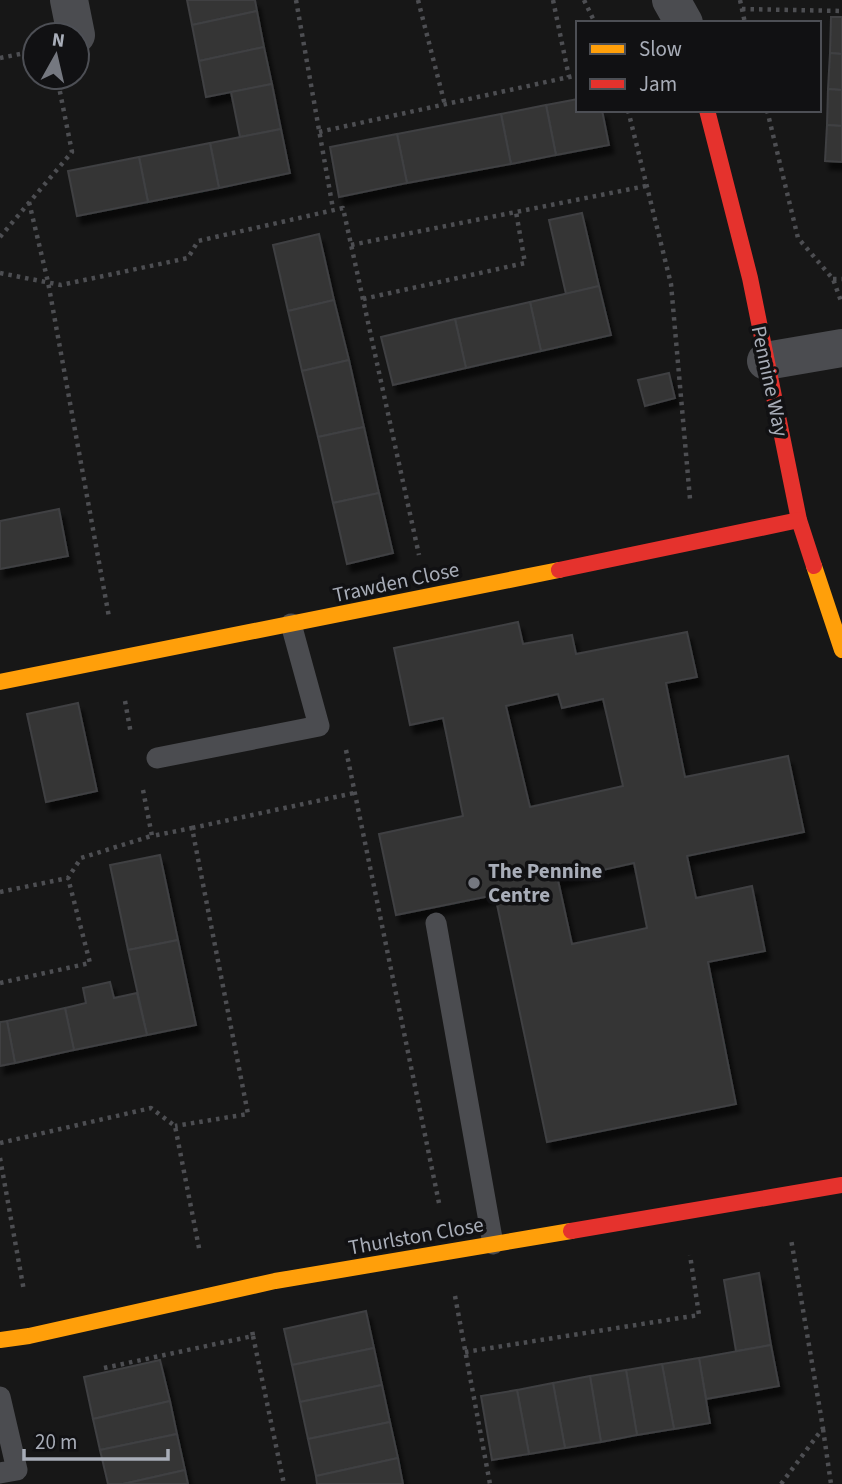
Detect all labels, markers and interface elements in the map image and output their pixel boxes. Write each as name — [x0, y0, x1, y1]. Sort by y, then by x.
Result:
north arrow — [21, 21, 91, 91]
legend — [576, 21, 821, 112]
text: N — [50, 26, 66, 55]
text: Slow — [639, 34, 682, 64]
text: Jam — [639, 69, 677, 99]
street label: Pennine Way — [744, 323, 796, 439]
street label: Trawden Close — [330, 554, 462, 610]
place label: The Pennine Centre — [488, 856, 603, 910]
marker: The Pennine Centre — [466, 875, 482, 891]
street label: Thurlston Close — [346, 1209, 486, 1263]
scale bar — [24, 1418, 168, 1462]
text: 20 m — [35, 1427, 77, 1457]

